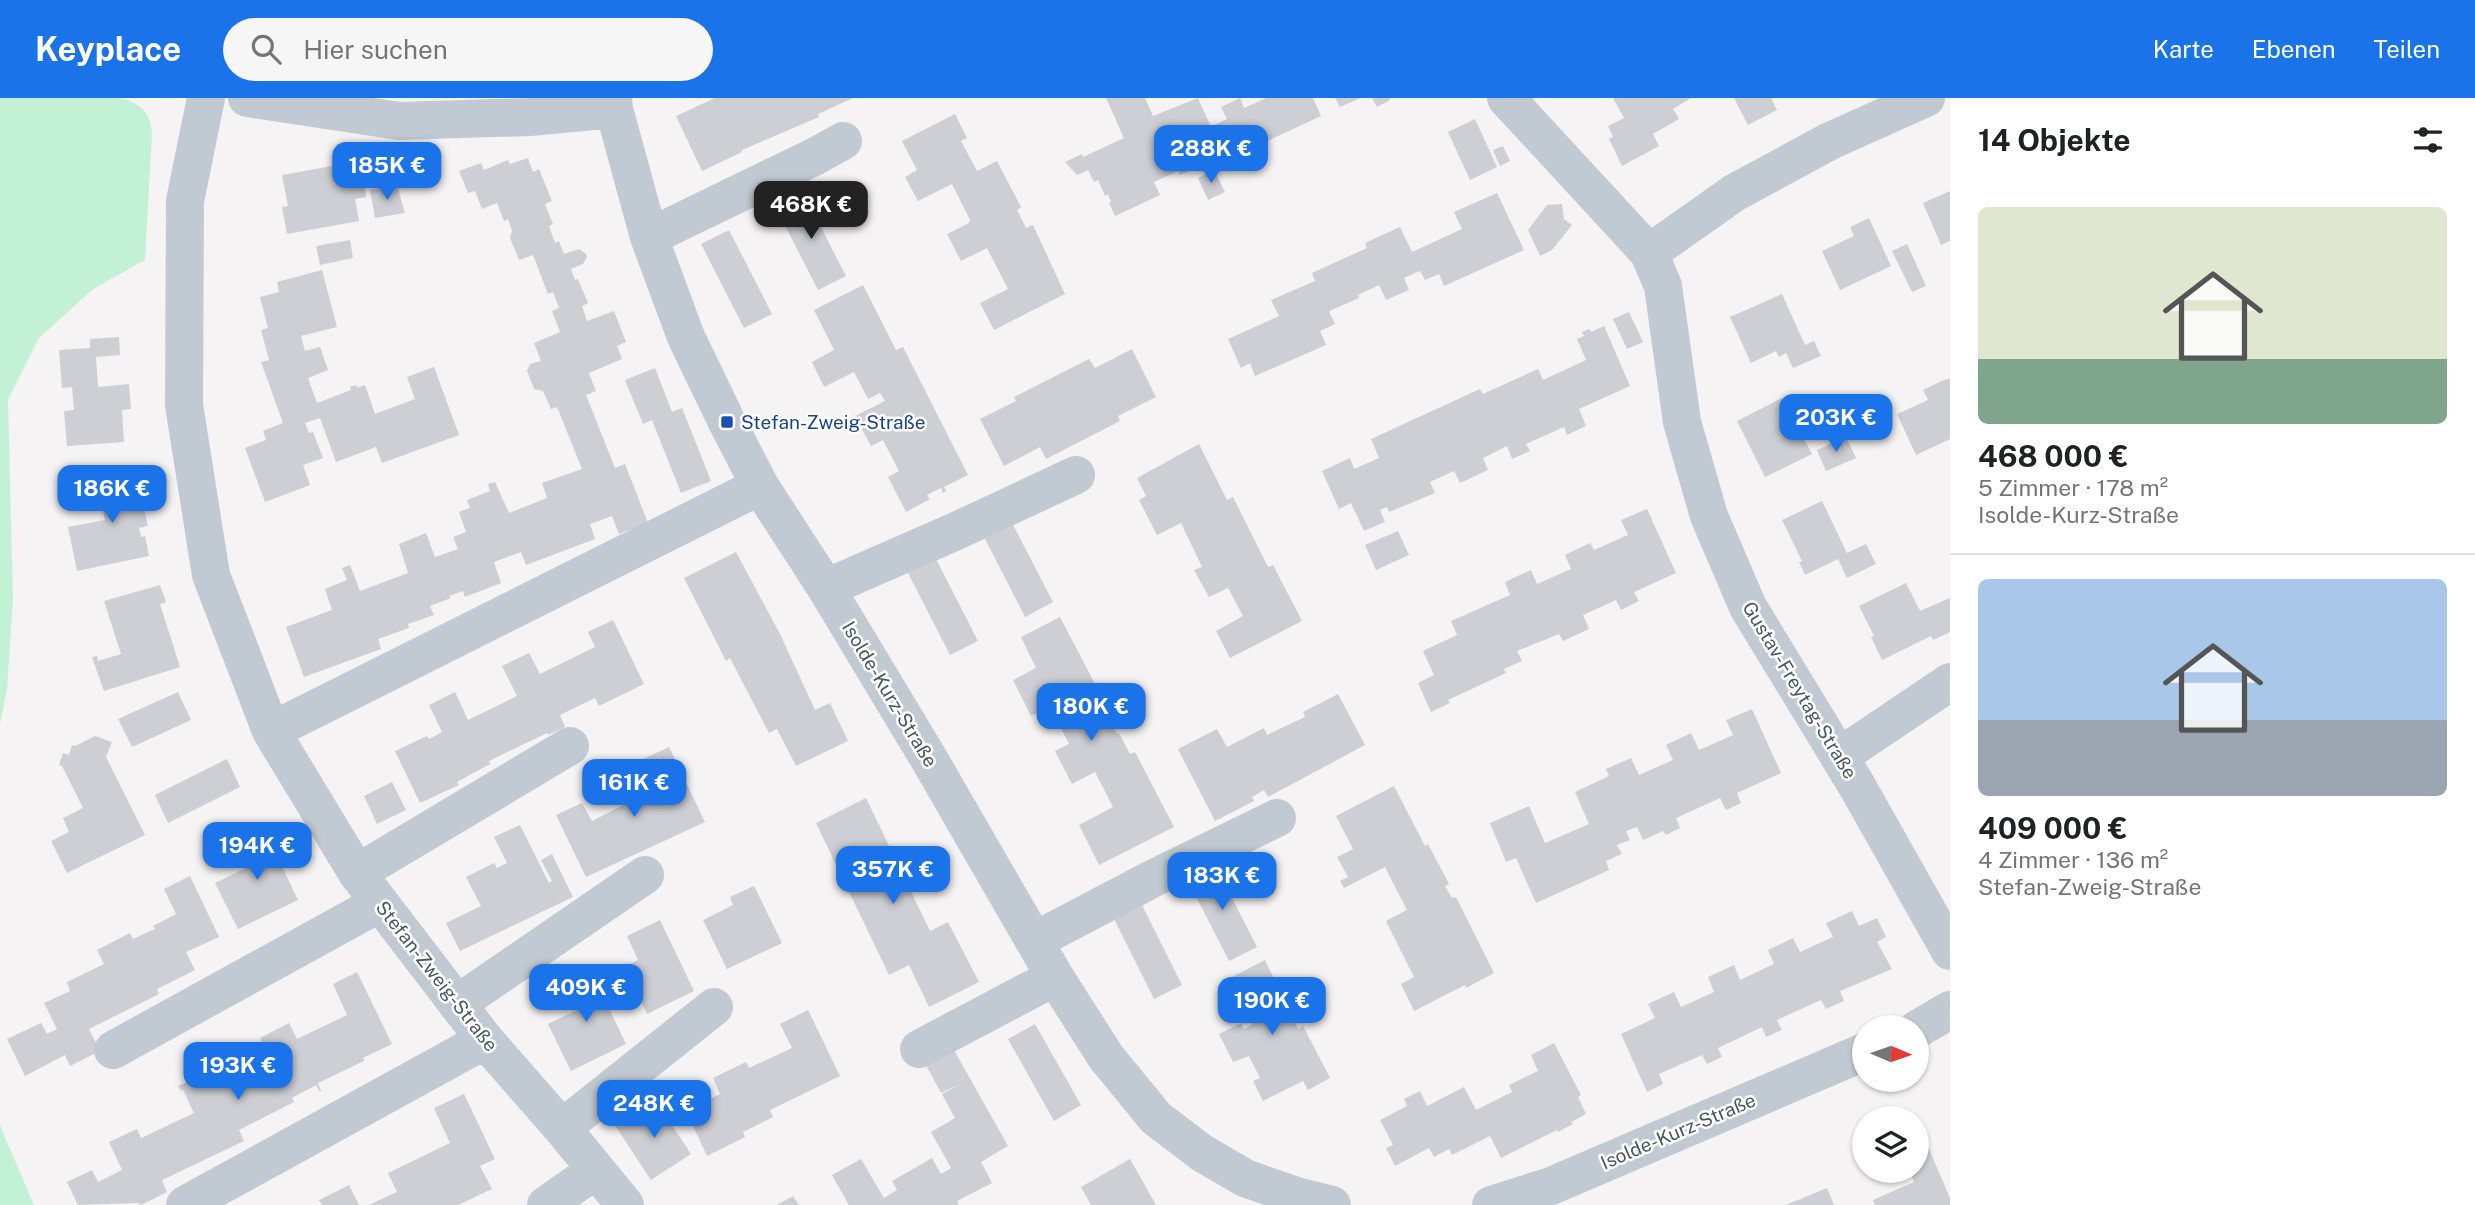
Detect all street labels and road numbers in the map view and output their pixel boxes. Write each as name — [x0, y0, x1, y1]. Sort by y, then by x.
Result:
street label: Gustav-Freytag-Straße — [1738, 597, 1862, 783]
street label: Isolde-Kurz-Straße — [838, 617, 942, 771]
street label: Stefan-Zweig-Straße — [372, 896, 502, 1056]
street label: Isolde-Kurz-Straße — [1597, 1088, 1759, 1174]

